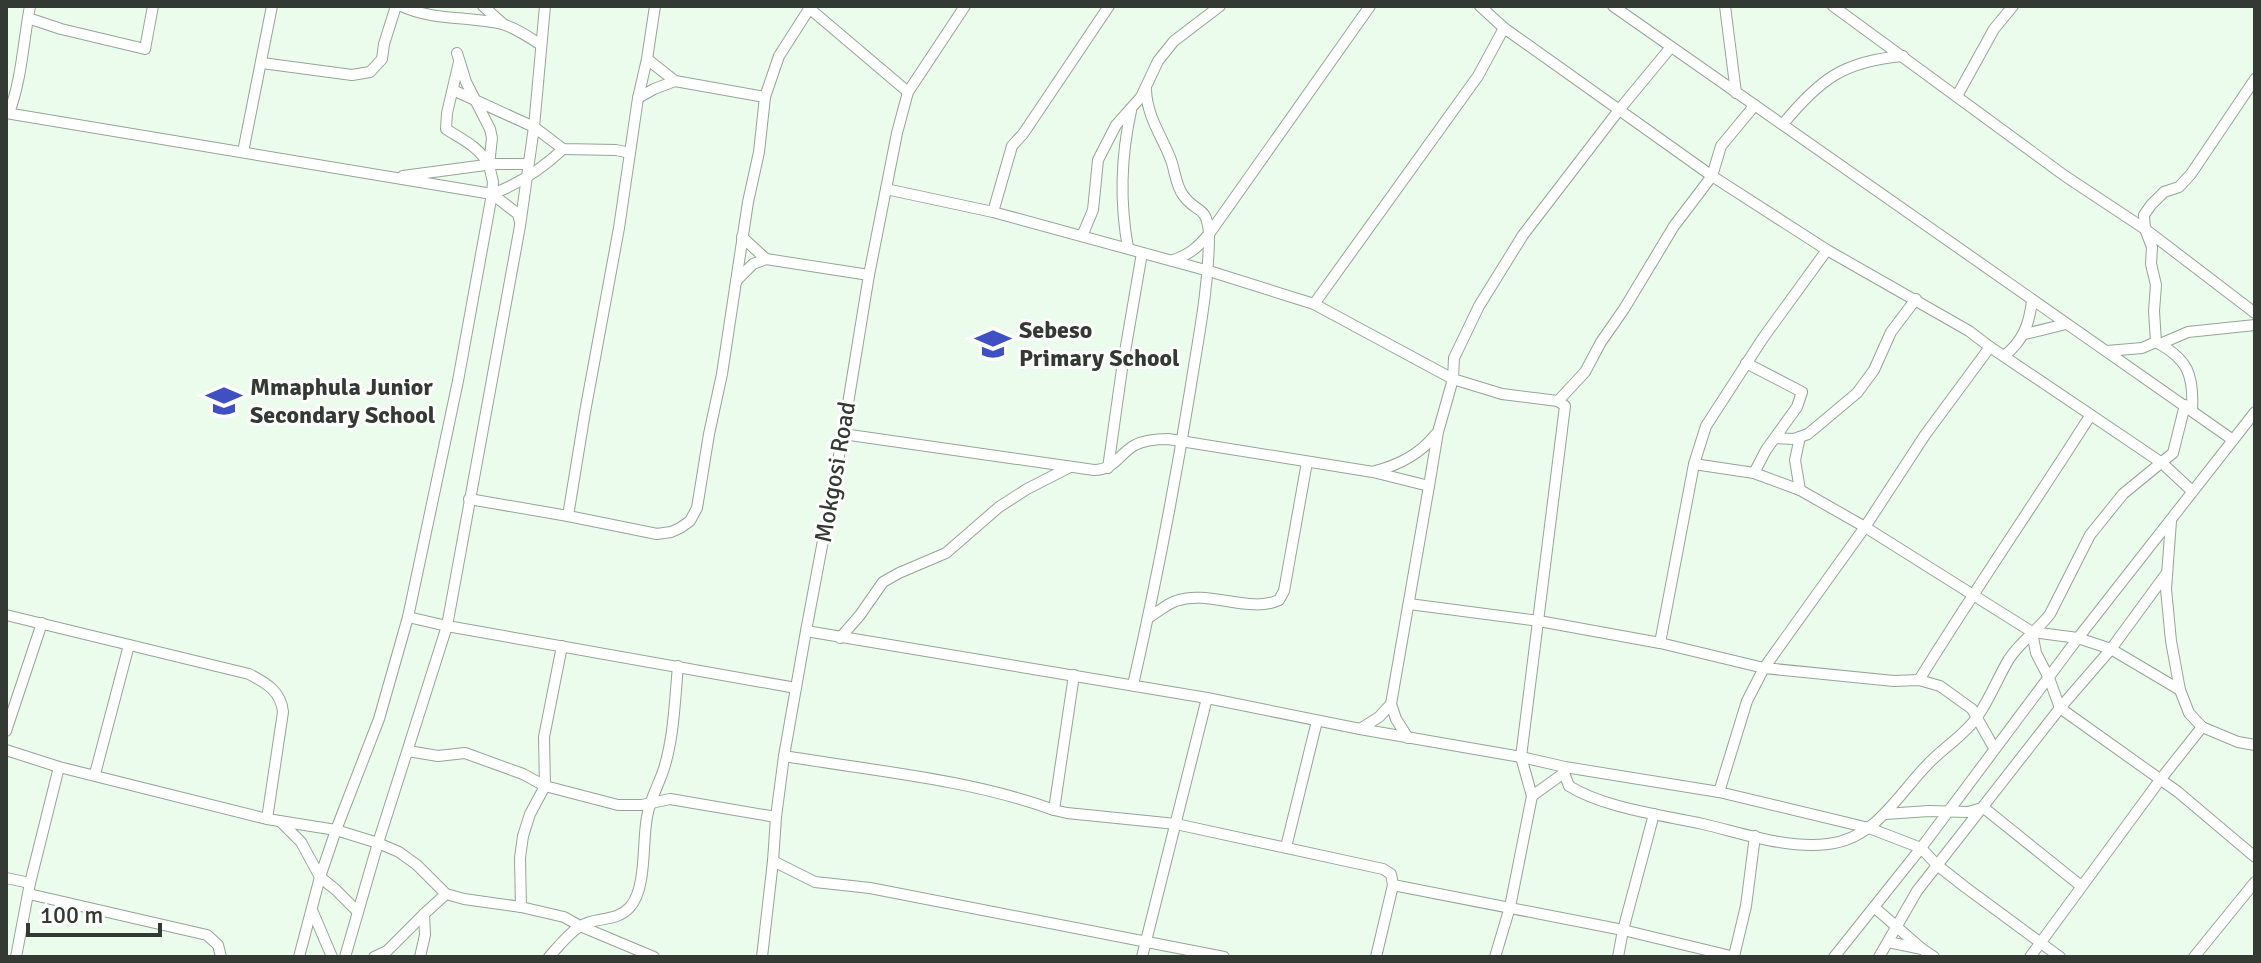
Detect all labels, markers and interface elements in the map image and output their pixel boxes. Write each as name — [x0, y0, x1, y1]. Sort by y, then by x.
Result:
place label: Sebeso Primary School — [1019, 315, 1180, 373]
school or university icon: Sebeso Primary School — [974, 325, 1012, 363]
place label: Mmaphula Junior Secondary School — [250, 372, 436, 430]
school or university icon: Mmaphula Junior Secondary School — [205, 382, 243, 420]
street label: Mokgosi Road — [808, 399, 862, 545]
scale bar — [28, 887, 160, 937]
text: 100 m — [40, 900, 103, 930]

